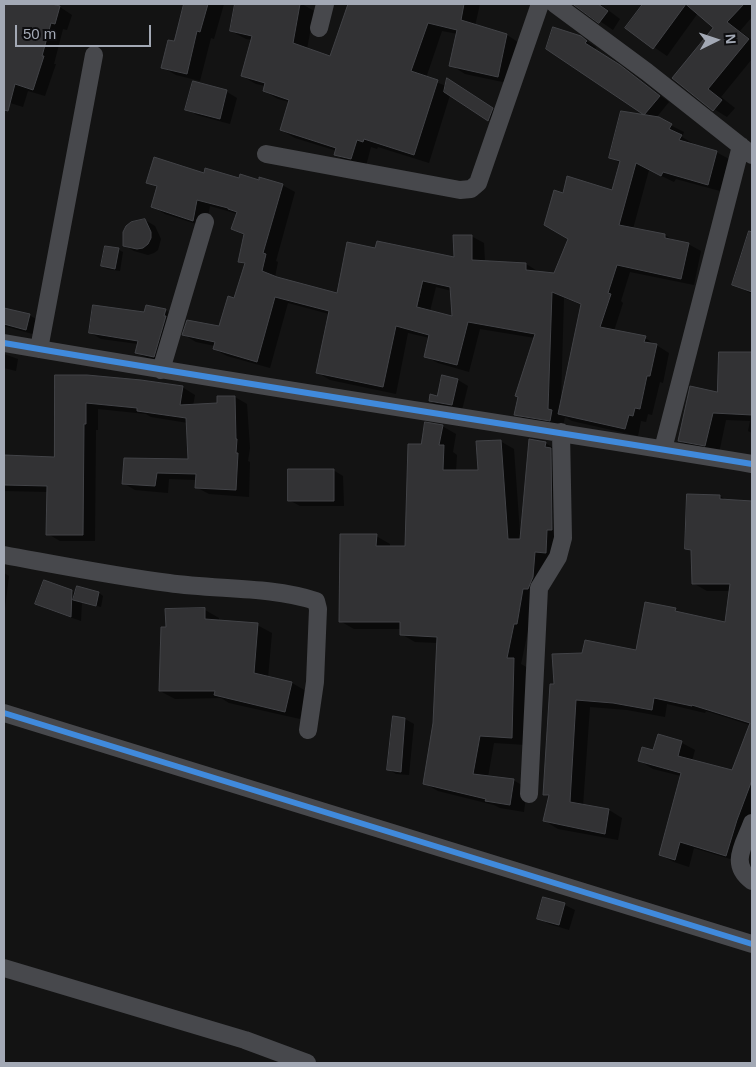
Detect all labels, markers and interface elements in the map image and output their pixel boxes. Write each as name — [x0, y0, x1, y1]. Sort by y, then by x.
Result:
scale bar — [18, 15, 154, 47]
north arrow — [691, 15, 741, 65]
text: 50 m — [23, 25, 56, 42]
text: N — [723, 33, 739, 45]

